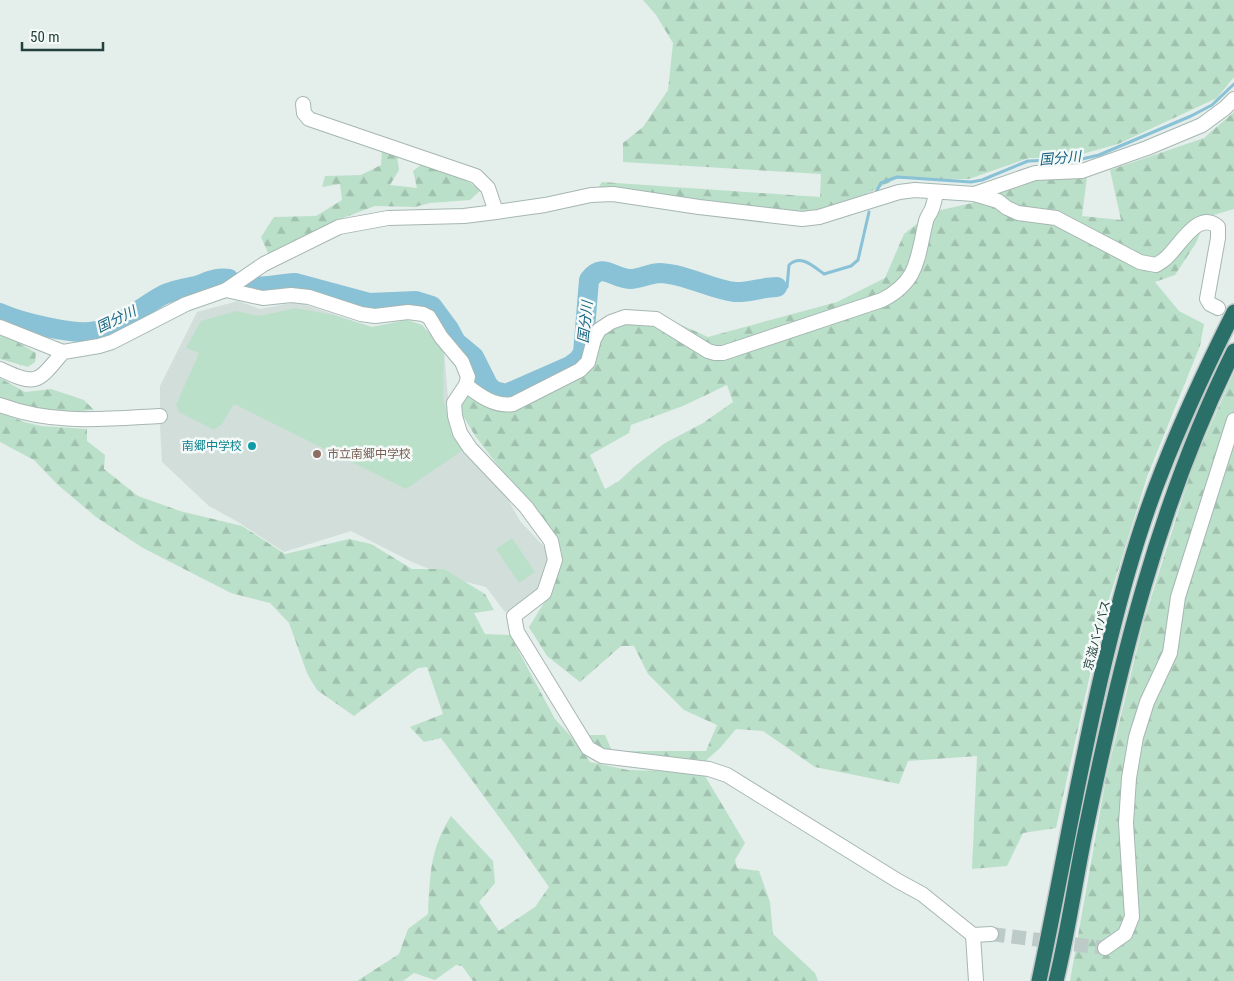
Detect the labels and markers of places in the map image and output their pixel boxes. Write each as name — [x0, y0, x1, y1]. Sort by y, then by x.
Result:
place label: 南郷中学校 — [182, 439, 242, 453]
marker: 南郷中学校 — [246, 440, 258, 452]
place label: 市立南郷中学校 — [327, 447, 411, 461]
marker: 市立南郷中学校 — [311, 448, 323, 460]

